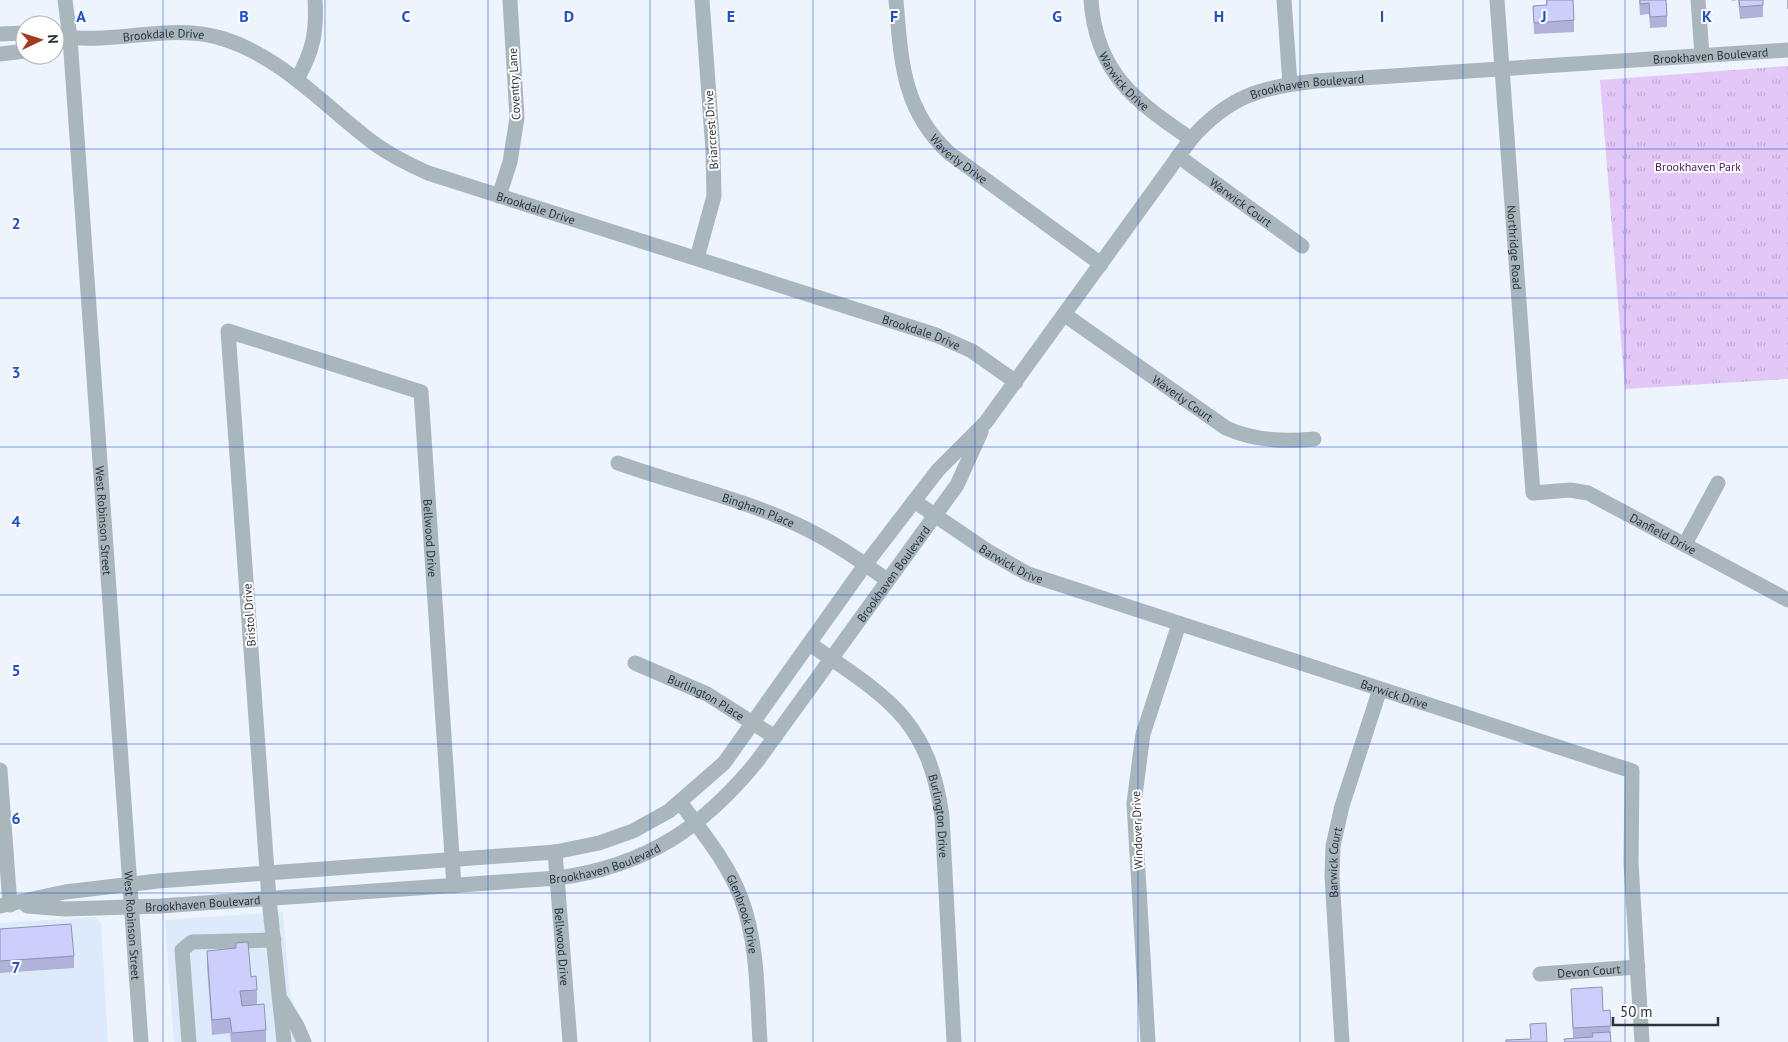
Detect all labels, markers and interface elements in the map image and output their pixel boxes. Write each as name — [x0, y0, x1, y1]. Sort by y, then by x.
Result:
text: A — [76, 6, 86, 26]
text: B — [239, 6, 249, 26]
text: C — [402, 6, 411, 26]
text: D — [564, 6, 574, 26]
text: E — [727, 6, 735, 26]
text: F — [890, 6, 898, 26]
text: G — [1052, 6, 1062, 26]
text: H — [1214, 6, 1224, 26]
text: I — [1380, 6, 1384, 26]
text: J — [1540, 6, 1547, 26]
text: K — [1702, 6, 1712, 26]
north arrow — [15, 15, 65, 65]
street label: Brookdale Drive — [122, 25, 205, 44]
text: N — [44, 34, 62, 44]
street label: Brookhaven Boulevard — [1653, 44, 1769, 66]
street label: Coventry Lane — [505, 48, 523, 120]
street label: Warwick Drive — [1096, 49, 1153, 114]
street label: Brookhaven Boulevard — [1248, 70, 1365, 102]
street label: Briarcrest Drive — [701, 90, 721, 170]
street label: Waverly Drive — [927, 131, 991, 186]
park label: Brookhaven Park — [1655, 159, 1741, 174]
street label: Warwick Court — [1207, 174, 1275, 229]
street label: Brookdale Drive — [495, 188, 577, 227]
street label: Northridge Road — [1504, 205, 1526, 290]
text: 2 — [11, 213, 21, 233]
street label: Brookdale Drive — [881, 311, 963, 352]
text: 3 — [11, 362, 21, 382]
street label: Waverly Court — [1149, 371, 1216, 424]
street label: West Robinson Street — [93, 465, 115, 575]
street label: Bingham Place — [720, 489, 797, 530]
street label: Bellwood Drive — [421, 498, 441, 578]
street label: Danfield Drive — [1627, 509, 1699, 557]
text: 4 — [11, 511, 21, 531]
street label: Brookhaven Boulevard — [853, 522, 933, 625]
street label: Barwick Drive — [977, 540, 1045, 586]
street label: Bristol Drive — [239, 583, 259, 647]
text: 5 — [11, 660, 21, 680]
street label: Burlington Place — [666, 671, 747, 723]
street label: Barwick Drive — [1359, 676, 1430, 712]
street label: Burlington Drive — [926, 772, 952, 858]
street label: Windover Drive — [1128, 791, 1146, 869]
text: 6 — [11, 808, 21, 828]
street label: Barwick Court — [1324, 826, 1345, 898]
street label: Brookhaven Boulevard — [549, 840, 663, 886]
street label: West Robinson Street — [121, 870, 144, 980]
street label: Glenbrook Drive — [724, 871, 761, 955]
street label: Brookhaven Boulevard — [145, 892, 261, 914]
street label: Bellwood Drive — [552, 907, 573, 986]
text: 7 — [11, 957, 21, 977]
street label: Devon Court — [1557, 961, 1621, 980]
scale bar — [1613, 994, 1718, 1026]
text: 50 m — [1620, 1002, 1653, 1021]

